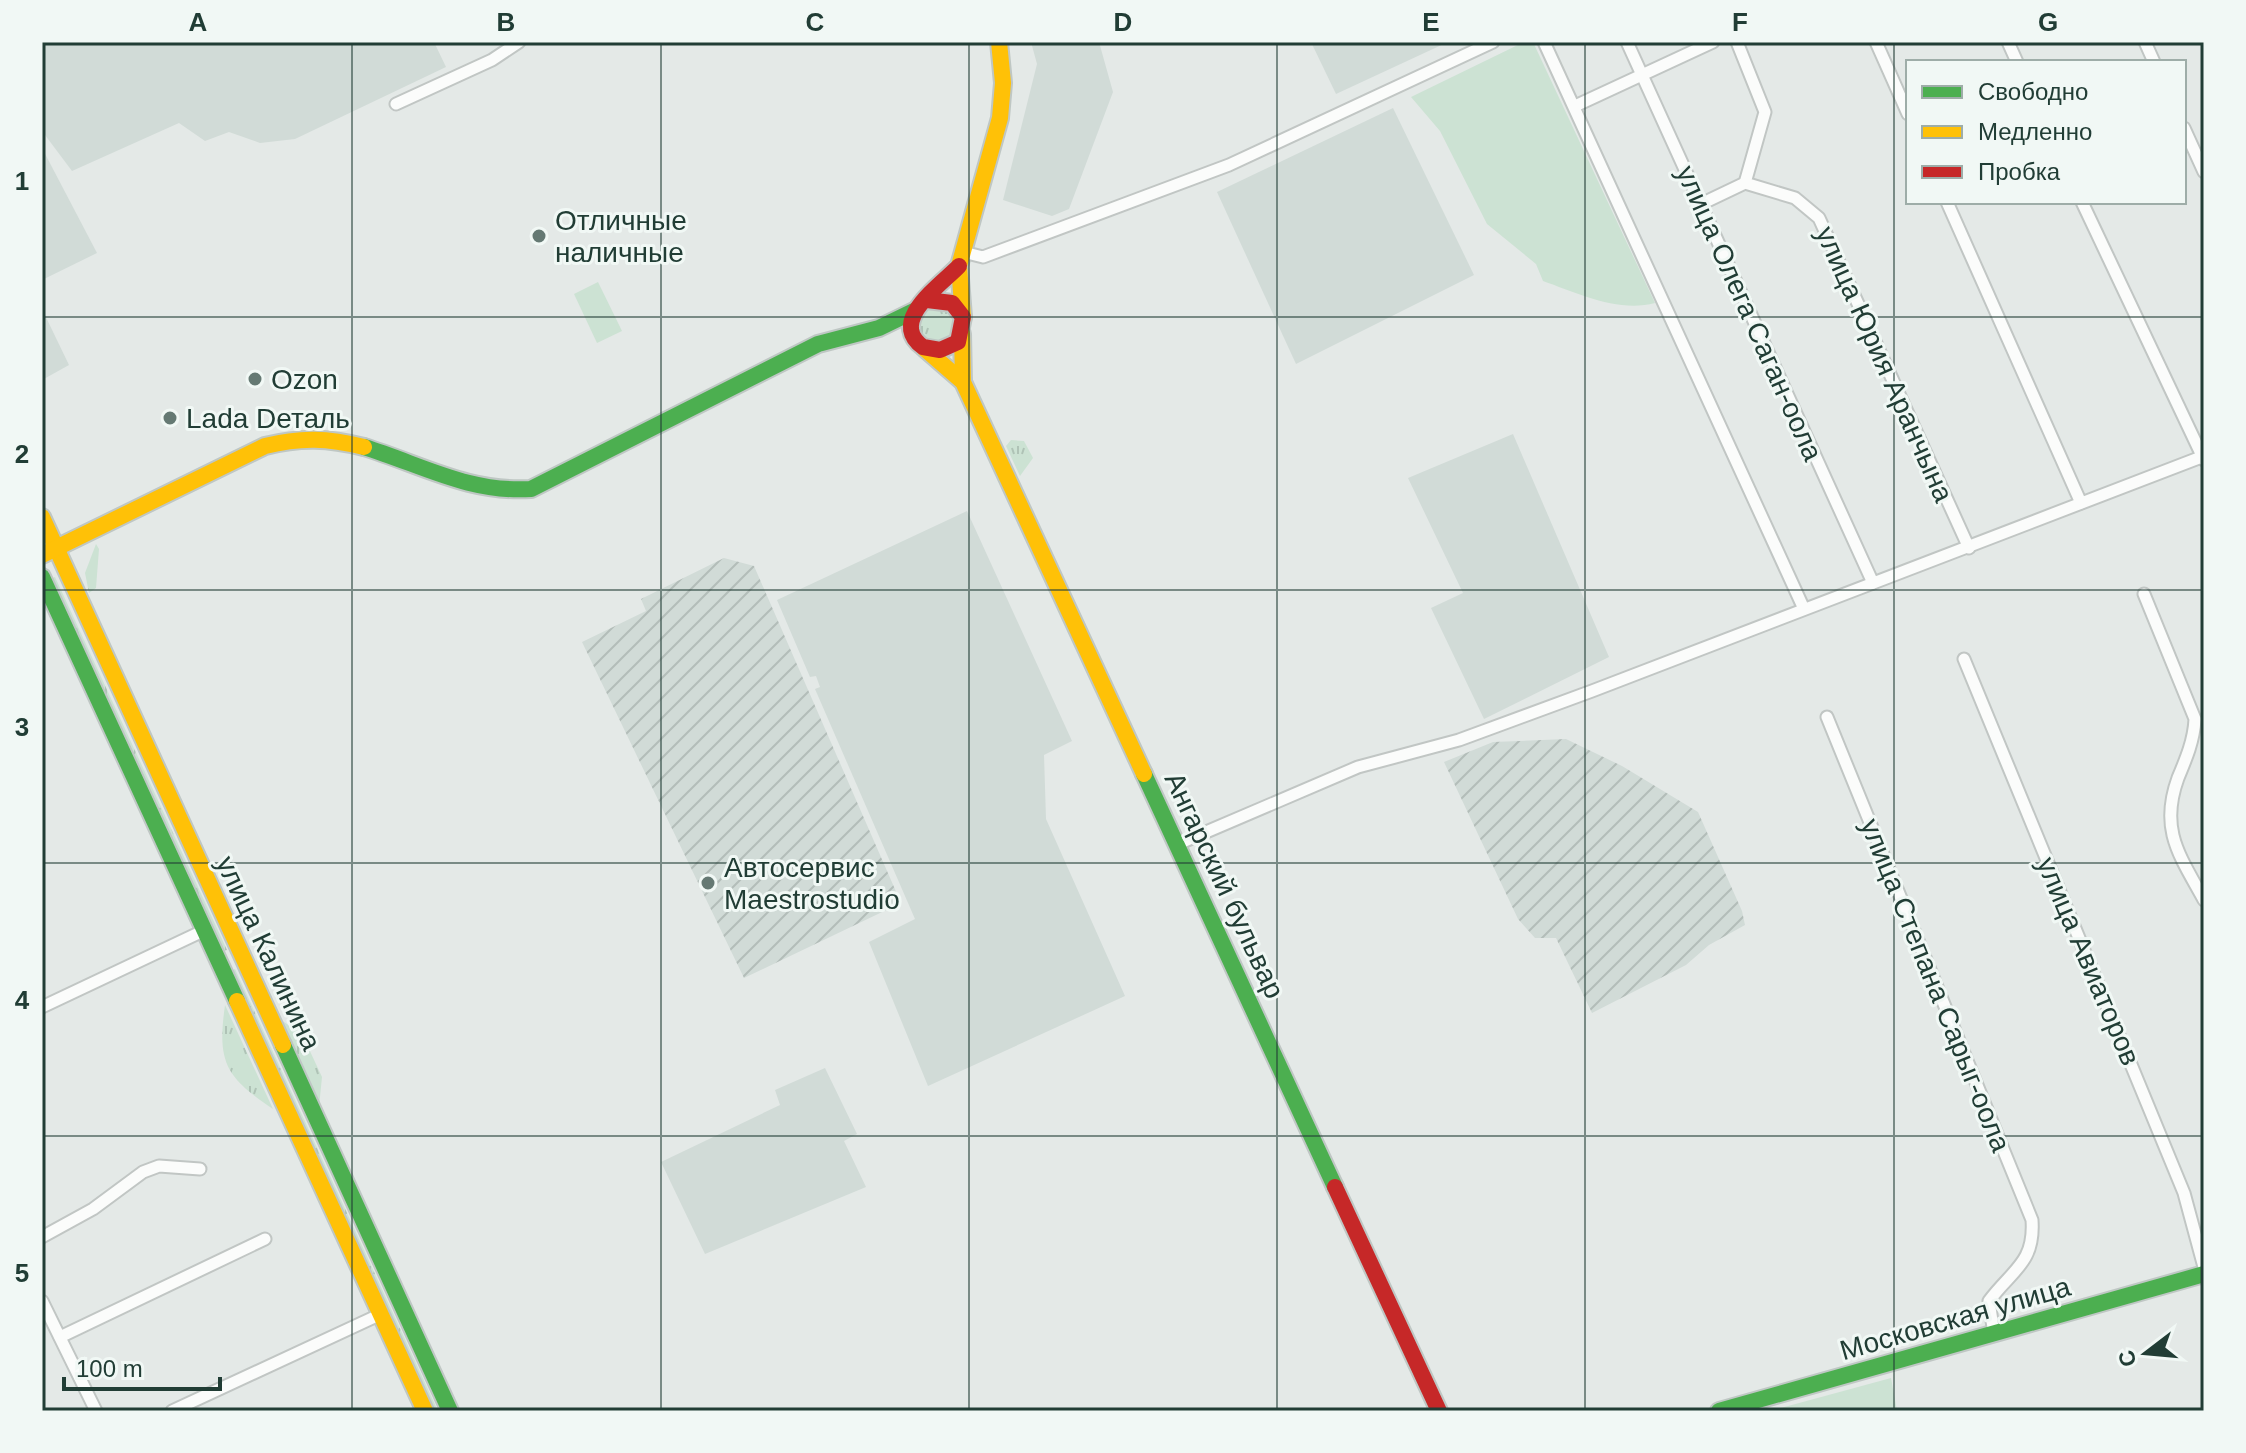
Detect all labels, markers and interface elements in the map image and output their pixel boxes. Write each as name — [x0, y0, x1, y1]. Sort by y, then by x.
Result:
text: A — [189, 7, 208, 37]
text: B — [497, 7, 515, 37]
text: C — [806, 7, 825, 37]
text: D — [1114, 7, 1132, 37]
text: E — [1422, 7, 1440, 37]
text: F — [1732, 7, 1748, 37]
text: G — [2038, 7, 2058, 37]
legend — [1906, 60, 2186, 204]
text: Свободно — [1978, 78, 2088, 105]
text: Медленно — [1978, 118, 2092, 145]
text: Пробка — [1978, 158, 2061, 185]
street label: улица Олега Саган-оола — [1670, 161, 1829, 466]
text: 1 — [15, 166, 29, 196]
place label: Отличные наличные — [555, 205, 687, 268]
street label: улица Юрия Аранчына — [1810, 222, 1960, 507]
marker: Отличные наличные — [530, 227, 548, 245]
place label: Ozon — [271, 364, 338, 395]
marker: Ozon — [246, 370, 264, 388]
place label: Lada Dеталь — [186, 403, 350, 434]
marker: Lada Dеталь — [161, 409, 179, 427]
text: 2 — [15, 439, 29, 469]
text: 3 — [15, 712, 29, 742]
street label: Ангарский бульвар — [1159, 767, 1291, 1003]
street label: улица Степана Сарыг-оола — [1854, 814, 2017, 1157]
street label: улица Калинина — [210, 851, 327, 1056]
place label: Автосервис Maestrostudio — [724, 852, 900, 915]
street label: улица Авиаторов — [2031, 852, 2146, 1070]
marker: Автосервис Maestrostudio — [699, 874, 717, 892]
text: 4 — [15, 985, 30, 1015]
text: 5 — [15, 1258, 29, 1288]
street label: Московская улица — [1836, 1271, 2074, 1366]
north arrow — [2106, 1313, 2186, 1393]
scale bar — [64, 1341, 220, 1391]
text: С — [2113, 1347, 2141, 1369]
text: 100 m — [76, 1355, 143, 1382]

